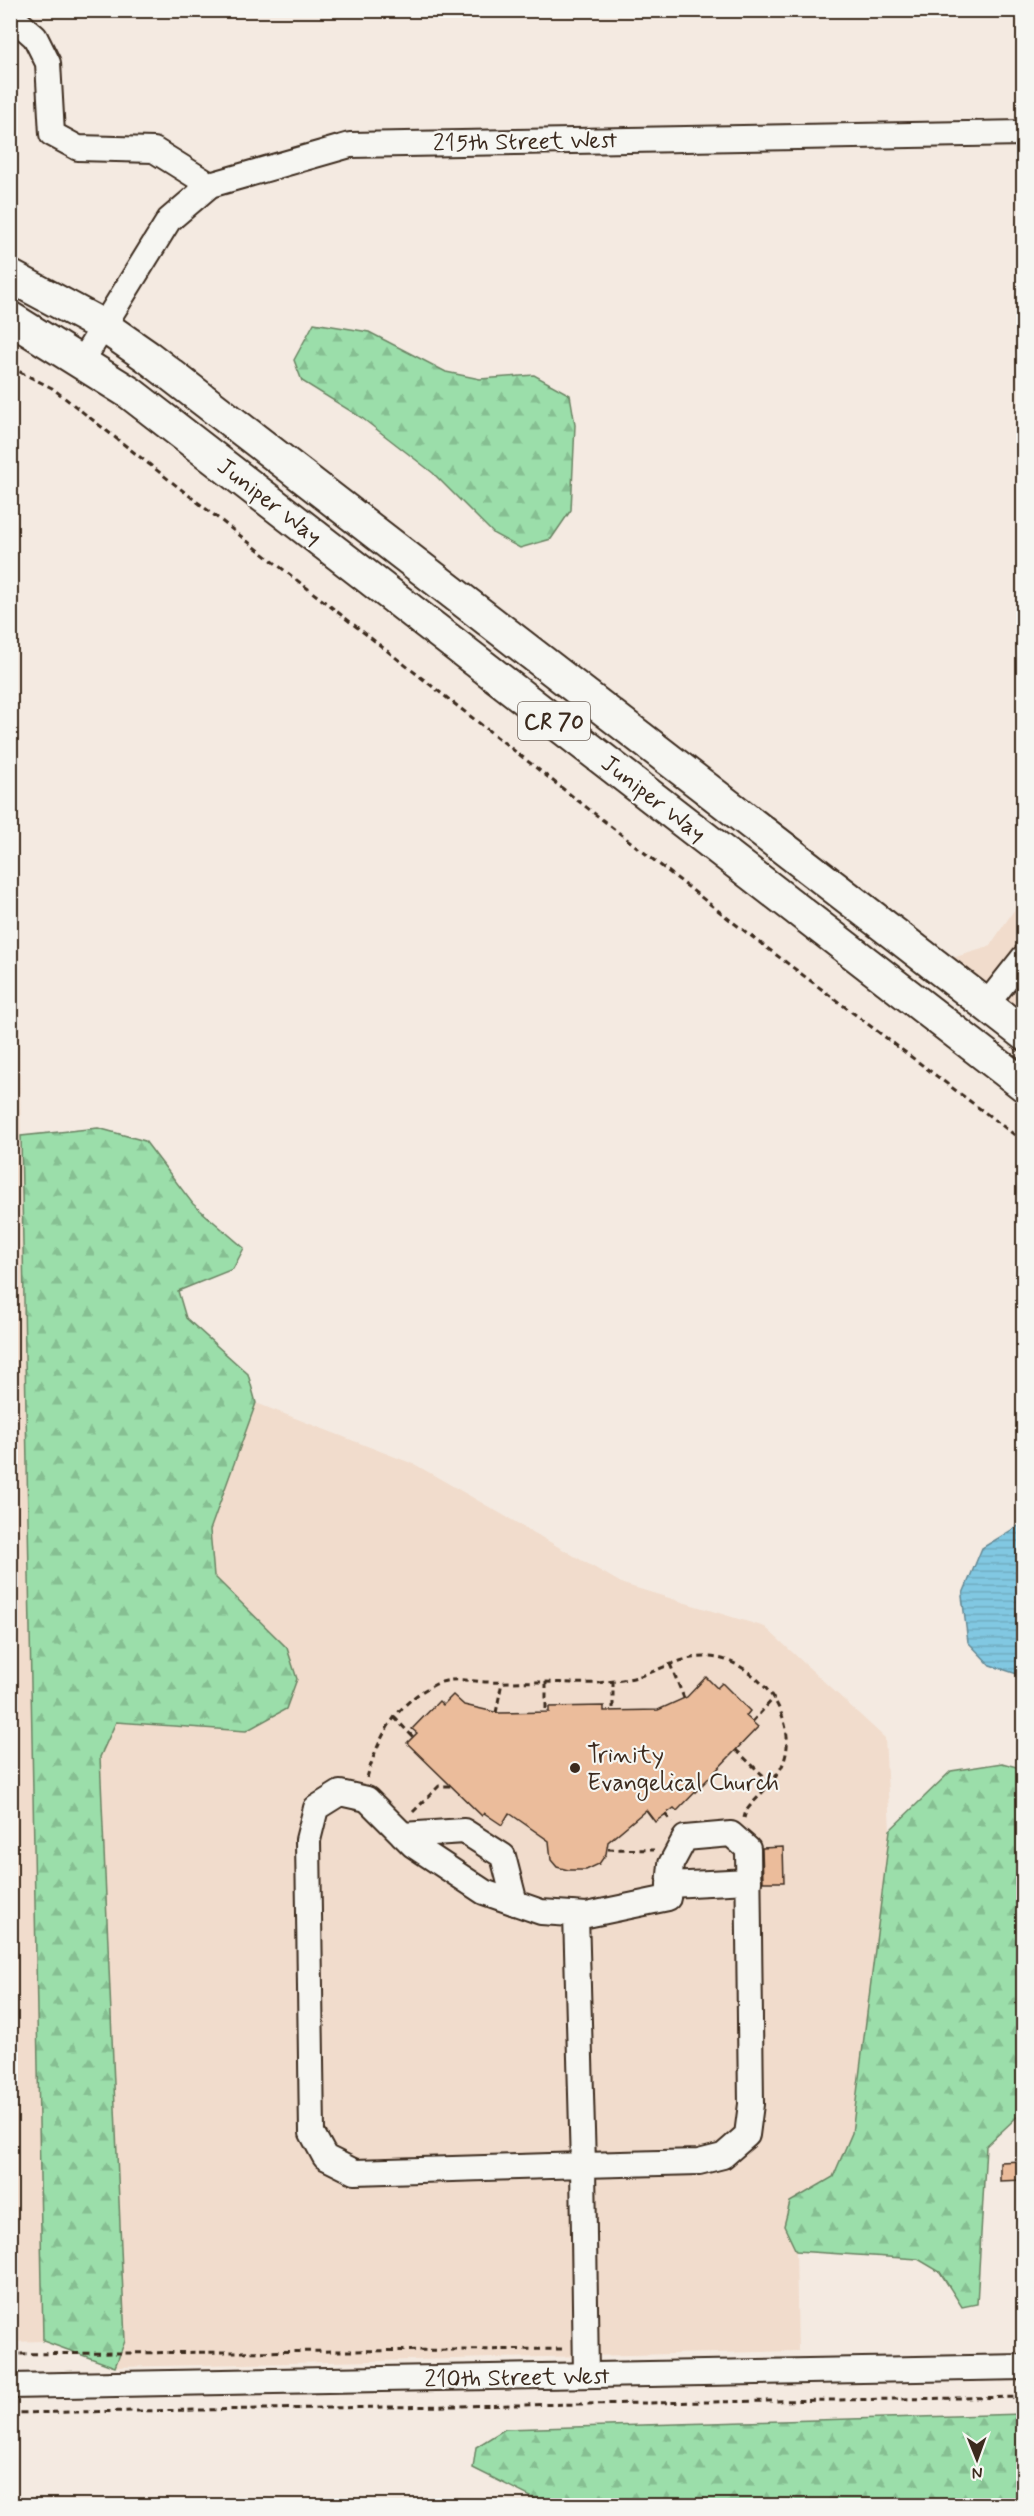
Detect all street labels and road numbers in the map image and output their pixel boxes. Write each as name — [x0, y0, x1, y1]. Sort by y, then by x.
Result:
street label: 215th Street West — [433, 125, 618, 160]
street label: Juniper Way — [210, 451, 328, 553]
road number: CR 70 — [518, 702, 590, 740]
street label: Juniper Way — [594, 748, 712, 850]
street label: 210th Street West — [424, 2361, 610, 2396]

